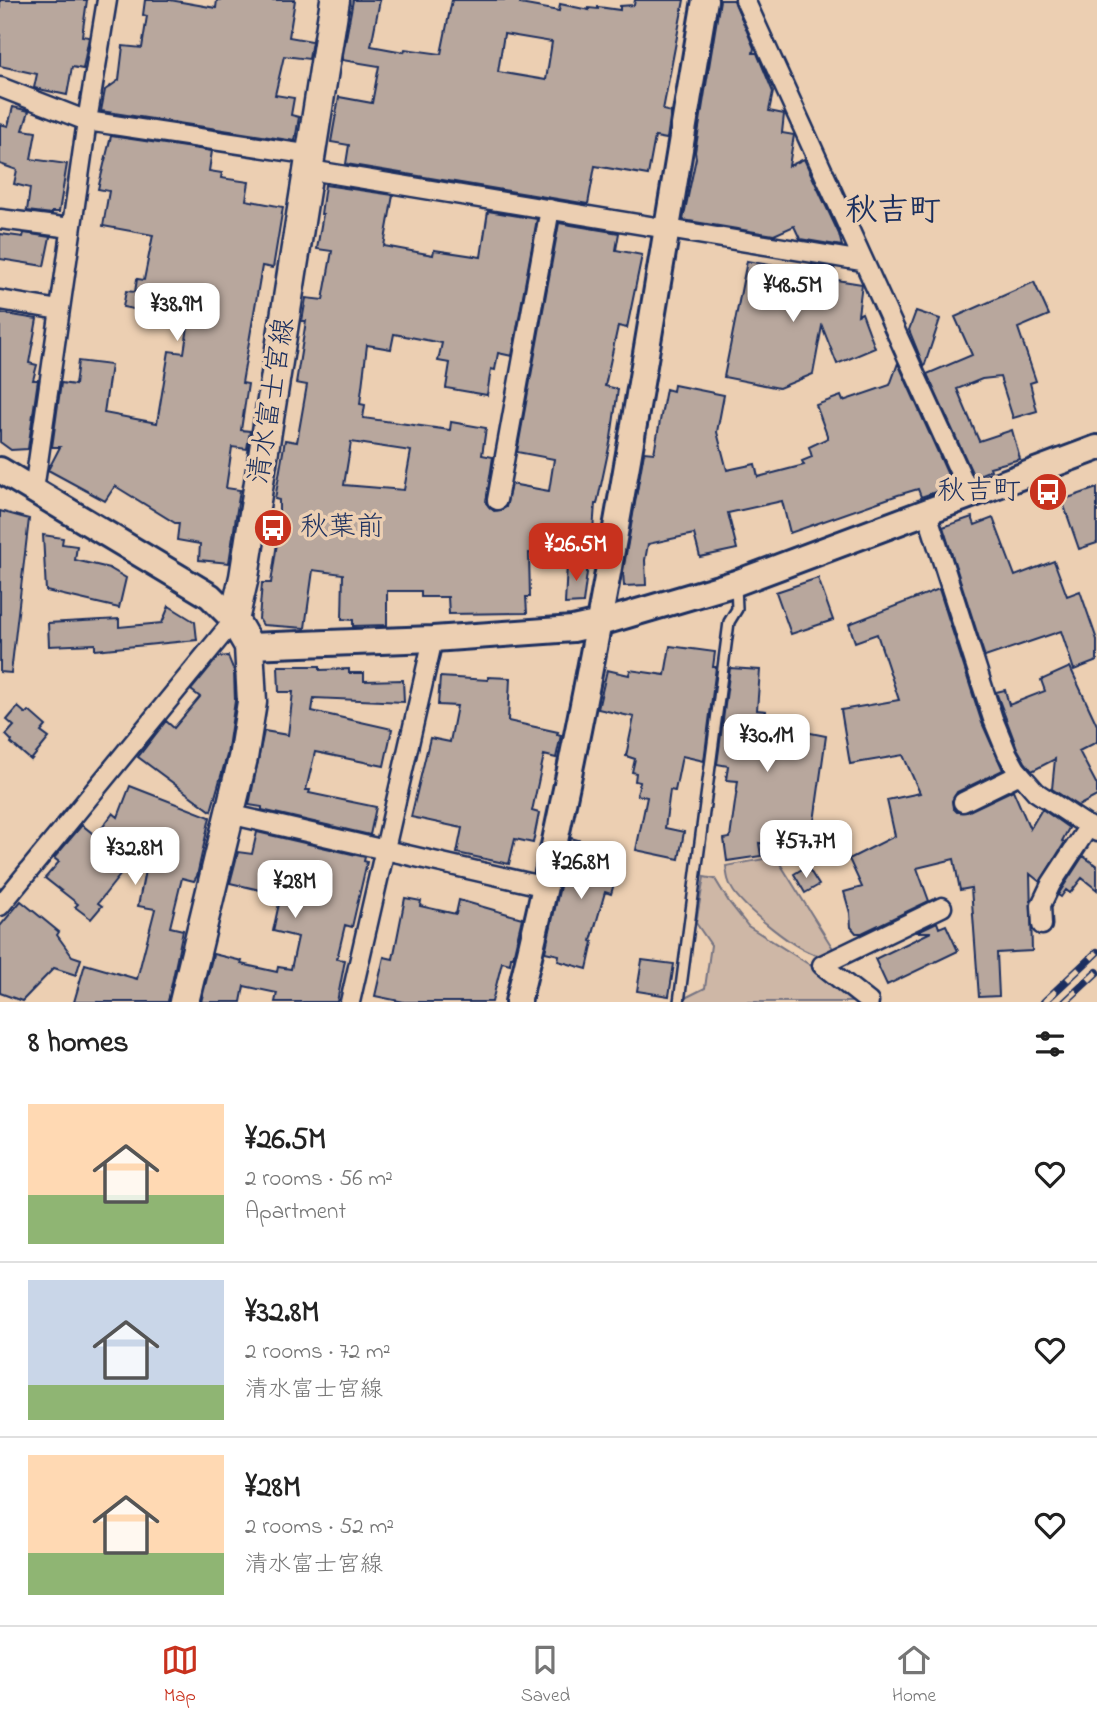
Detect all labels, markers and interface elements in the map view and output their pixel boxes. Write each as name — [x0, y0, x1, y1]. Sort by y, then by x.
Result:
district label: 秋吉町 — [845, 189, 941, 236]
pin: ¥48.5M — [736, 264, 850, 324]
text: ¥48.5M — [764, 270, 822, 303]
pin: ¥38.9M — [120, 284, 234, 343]
text: ¥38.9M — [151, 289, 203, 322]
street label: 清水富士宮線 — [240, 315, 306, 487]
bus stop icon: 秋吉町 — [1027, 471, 1069, 513]
place label: 秋吉町 — [937, 472, 1021, 513]
bus stop icon: 秋葉前 — [252, 507, 294, 549]
place label: 秋葉前 — [300, 508, 384, 549]
pin: ¥26.5M — [519, 524, 633, 583]
text: ¥26.5M — [545, 529, 607, 562]
pin: ¥30.1M — [710, 714, 824, 774]
text: ¥30.1M — [740, 720, 794, 753]
pin: ¥57.7M — [749, 820, 863, 880]
text: ¥57.7M — [776, 826, 836, 859]
pin: ¥32.8M — [78, 828, 192, 887]
text: ¥32.8M — [106, 833, 164, 866]
pin: ¥26.8M — [524, 842, 638, 901]
text: ¥26.8M — [552, 847, 610, 880]
pin: ¥28M — [254, 860, 336, 920]
text: ¥28M — [274, 866, 317, 899]
text: 8 homes — [28, 1022, 129, 1066]
icon: filters — [1031, 1025, 1069, 1063]
text: ¥26.5M — [245, 1119, 326, 1163]
icon: home — [84, 1132, 168, 1216]
icon: heart — [1031, 1155, 1069, 1193]
text: 2 rooms · 56 m² — [245, 1163, 393, 1196]
text: Apartment — [245, 1196, 346, 1229]
text: ¥32.8M — [245, 1292, 320, 1336]
icon: home — [84, 1308, 168, 1392]
icon: heart — [1031, 1331, 1069, 1369]
text: 2 rooms · 72 m² — [245, 1336, 391, 1369]
text: 清水富士宮線 — [245, 1374, 383, 1407]
text: ¥28M — [245, 1467, 301, 1511]
icon: home — [84, 1483, 168, 1567]
icon: heart — [1031, 1506, 1069, 1544]
text: 2 rooms · 52 m² — [245, 1511, 394, 1544]
text: 清水富士宮線 — [245, 1549, 383, 1582]
tab: Map — [161, 1641, 199, 1710]
tab: Saved — [521, 1641, 570, 1710]
tab: Home — [892, 1641, 936, 1710]

